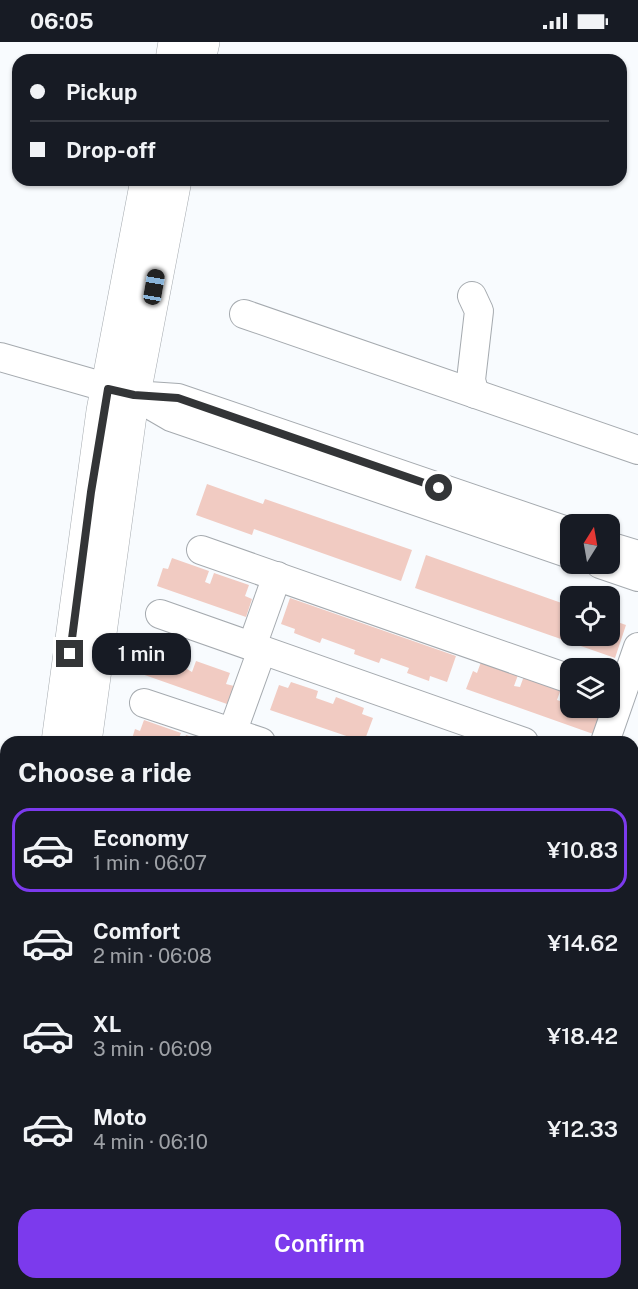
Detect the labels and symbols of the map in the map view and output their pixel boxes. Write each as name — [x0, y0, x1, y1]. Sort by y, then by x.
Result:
car — [142, 268, 166, 306]
route start — [425, 474, 452, 501]
north arrow — [560, 514, 620, 574]
callout: 1 min — [91, 633, 190, 675]
route end — [56, 640, 83, 667]

